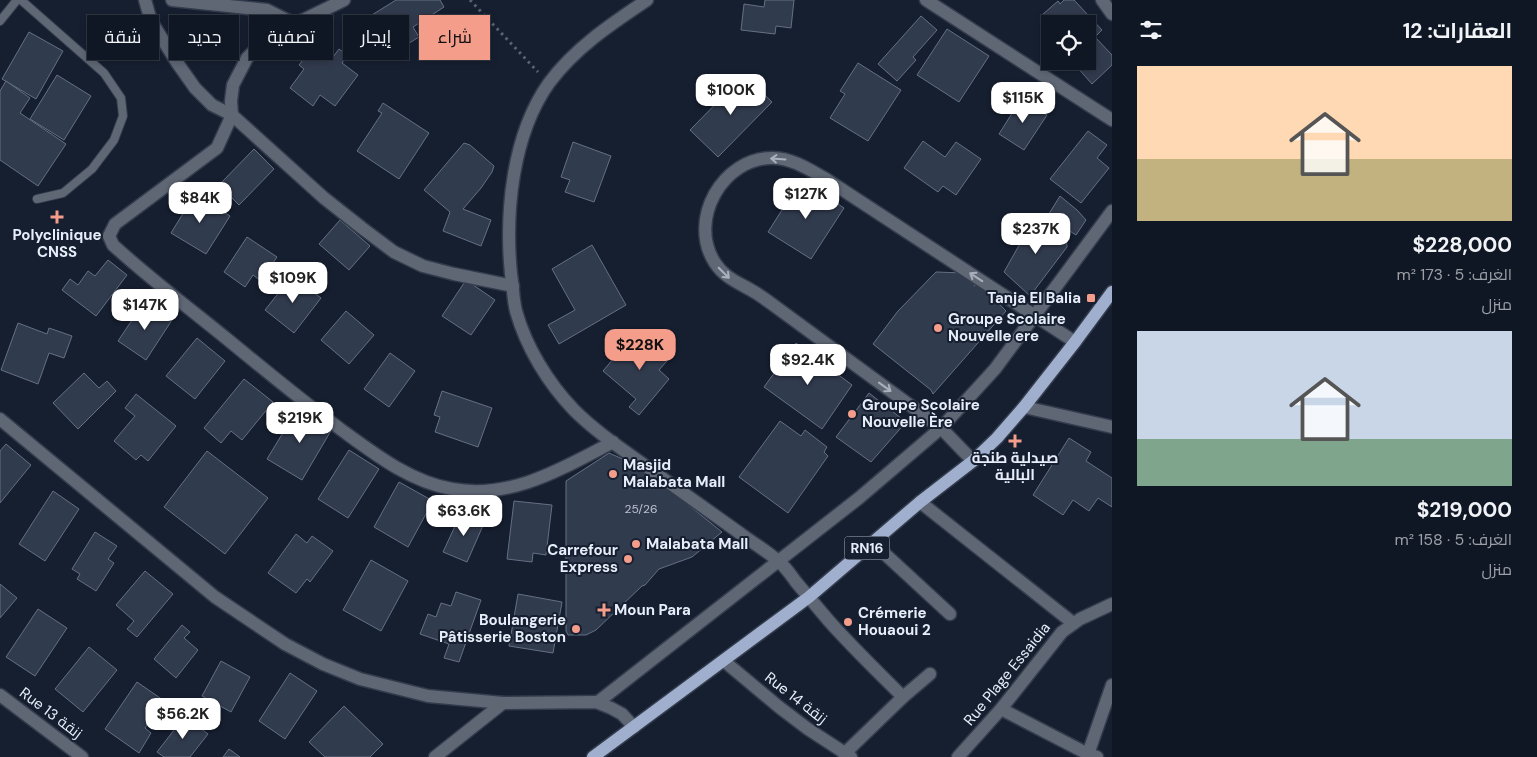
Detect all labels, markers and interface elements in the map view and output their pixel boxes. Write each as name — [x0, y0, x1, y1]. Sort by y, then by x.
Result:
chip: شقة — [87, 15, 159, 60]
chip: جديد — [169, 15, 239, 60]
chip: تصفية — [249, 15, 333, 60]
chip: إيجار — [343, 15, 409, 60]
chip: شراء — [419, 15, 490, 60]
map controls — [1041, 15, 1096, 70]
button: locate — [1041, 15, 1096, 70]
icon: filters — [1137, 16, 1165, 44]
text: العقارات: 12 — [1403, 17, 1512, 45]
pin: $100K — [696, 74, 766, 116]
text: $100K — [707, 79, 755, 100]
pin: $115K — [988, 82, 1058, 124]
text: $115K — [1002, 87, 1044, 108]
icon: home — [1280, 99, 1370, 189]
one-way arrow — [770, 154, 786, 163]
pin: $127K — [771, 178, 841, 220]
pin: $84K — [170, 182, 230, 224]
text: $127K — [784, 183, 828, 204]
text: $84K — [180, 187, 220, 208]
marker: Polyclinique CNSS — [50, 210, 64, 224]
pin: $237K — [1001, 212, 1071, 255]
text: $237K — [1012, 218, 1060, 239]
place label: Polyclinique CNSS — [12, 225, 102, 262]
text: $228,000 — [1412, 231, 1512, 259]
pin: $109K — [258, 262, 328, 304]
text: الغرف: 5 · 173 m² — [1396, 264, 1512, 285]
one-way arrow — [718, 266, 730, 279]
text: $109K — [269, 267, 317, 288]
one-way arrow — [970, 271, 984, 281]
pin: $147K — [110, 288, 180, 331]
place label: Tanja El Balia — [987, 288, 1081, 308]
marker: Tanja El Balia — [1085, 292, 1097, 304]
text: $147K — [123, 294, 167, 315]
text: منزل — [1482, 294, 1512, 315]
place label: Groupe Scolaire Nouvelle ere — [948, 309, 1066, 346]
marker: Groupe Scolaire Nouvelle ere — [932, 322, 944, 334]
pin: $228K — [605, 328, 675, 371]
text: $228K — [616, 334, 664, 355]
pin: $92.4K — [767, 344, 849, 386]
text: $92.4K — [781, 349, 835, 370]
icon: home — [1280, 364, 1370, 454]
one-way arrow — [877, 382, 891, 392]
place label: Groupe Scolaire Nouvelle Ère — [862, 395, 980, 432]
pin: $219K — [265, 402, 335, 444]
text: $219K — [277, 407, 323, 428]
marker: Groupe Scolaire Nouvelle Ère — [846, 408, 858, 420]
marker: صيدلية طنجة البالية — [1009, 435, 1021, 447]
place label: صيدلية طنجة البالية — [972, 448, 1058, 485]
place label: Masjid Malabata Mall — [623, 455, 725, 492]
marker: Masjid Malabata Mall — [607, 468, 619, 480]
pin: $63.6K — [423, 494, 505, 537]
text: $219,000 — [1417, 496, 1512, 524]
text: $63.6K — [437, 500, 491, 521]
house number: 25/26 — [624, 501, 658, 517]
text: الغرف: 5 · 158 m² — [1395, 529, 1512, 550]
place label: Malabata Mall — [646, 534, 748, 554]
road number: RN16 — [844, 536, 890, 560]
marker: Malabata Mall — [630, 538, 642, 550]
place label: Carrefour Express — [547, 540, 618, 577]
marker: Carrefour Express — [622, 553, 634, 565]
text: منزل — [1482, 559, 1512, 580]
place label: Moun Para — [614, 600, 691, 620]
place label: Crémerie Houaoui 2 — [858, 603, 931, 640]
marker: Moun Para — [598, 604, 610, 616]
place label: Boulangerie Pâtisserie Boston — [439, 610, 566, 647]
marker: Crémerie Houaoui 2 — [842, 616, 854, 628]
street label: Rue Plage Essaidia — [959, 618, 1055, 730]
marker: Boulangerie Pâtisserie Boston — [570, 623, 582, 635]
street label: Rue 14 زنقة — [761, 667, 831, 729]
street label: Rue 13 زنقة — [16, 683, 86, 743]
pin: $56.2K — [142, 698, 224, 740]
text: $56.2K — [157, 703, 209, 724]

